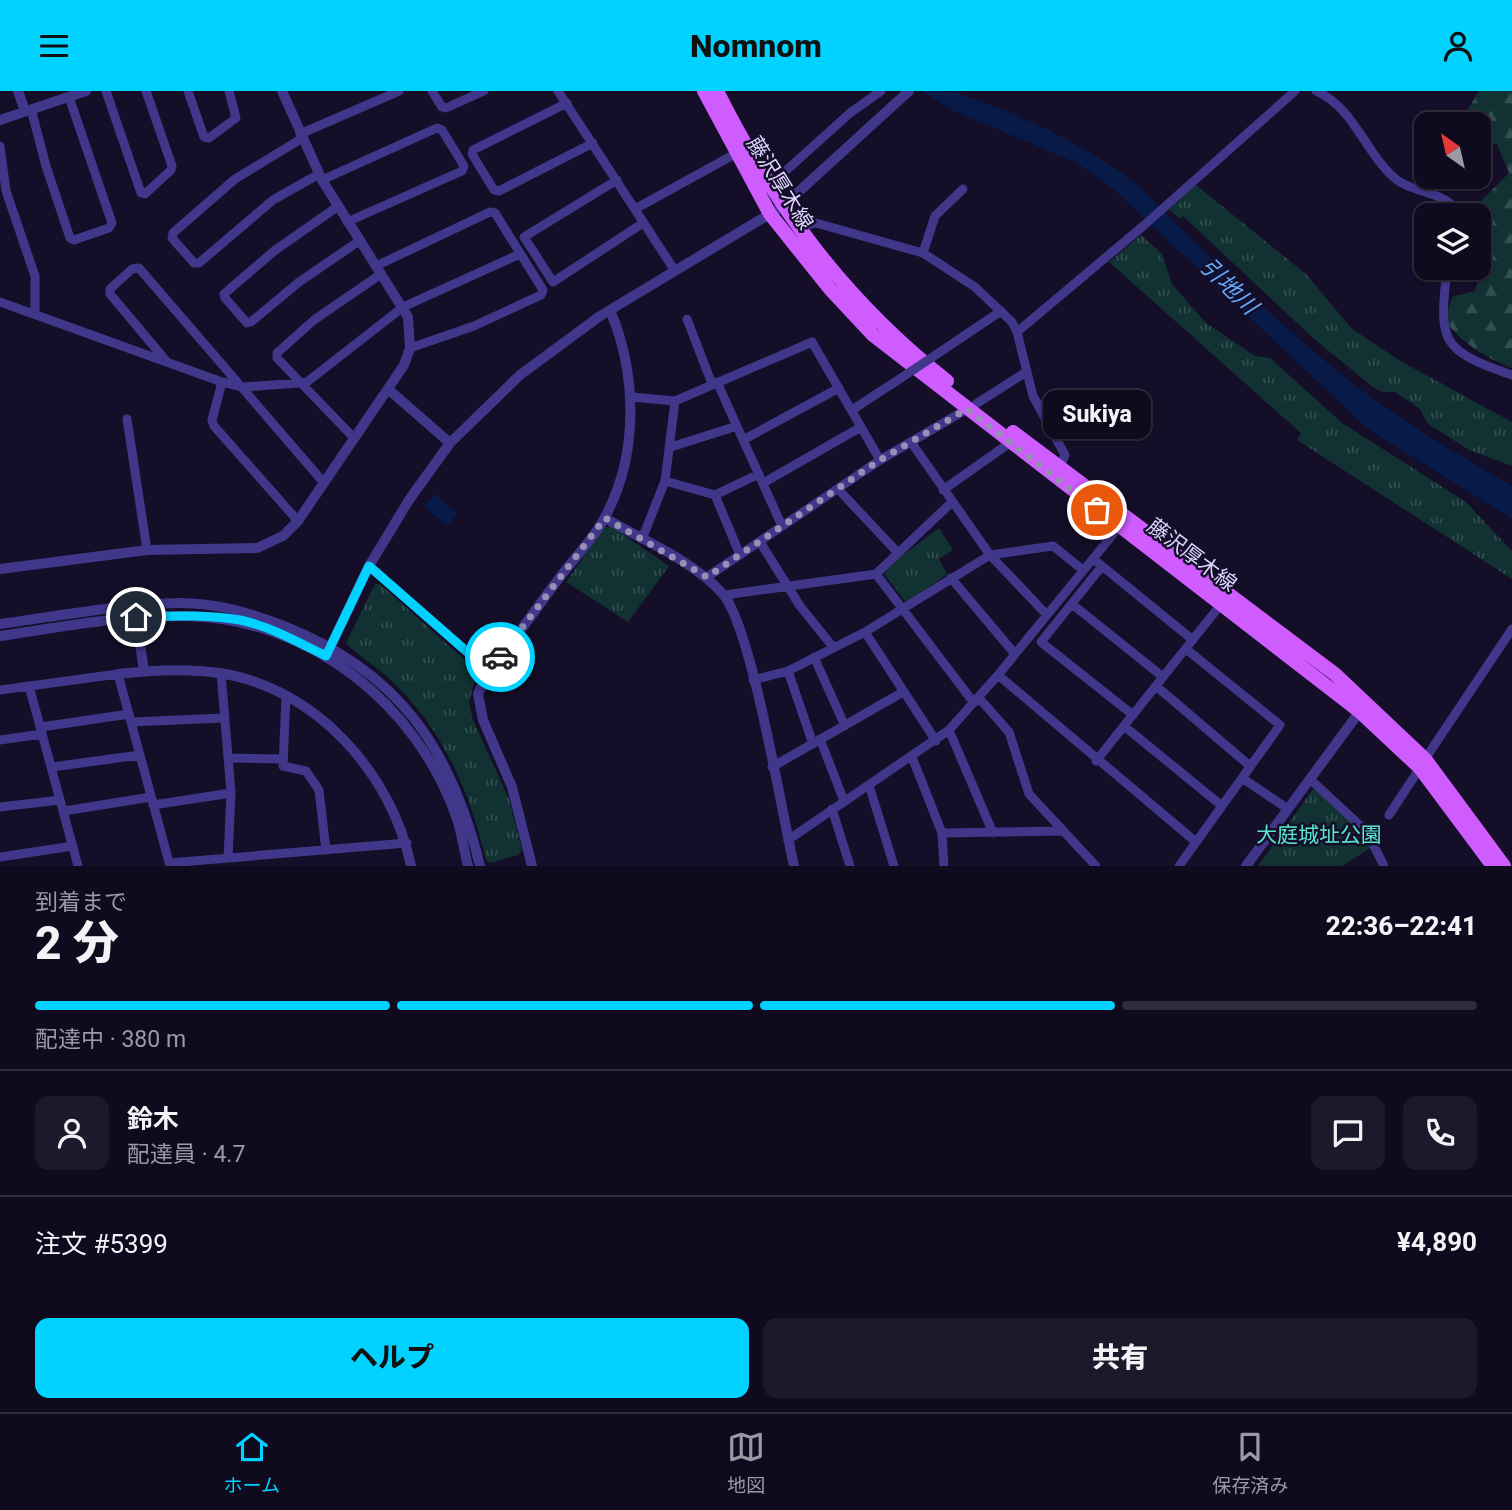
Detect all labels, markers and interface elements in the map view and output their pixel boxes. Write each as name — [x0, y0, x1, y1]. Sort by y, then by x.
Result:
icon: menu — [35, 27, 73, 65]
text: Nomnom — [690, 27, 822, 65]
icon: person — [1439, 27, 1477, 65]
north arrow — [1414, 112, 1491, 189]
map controls — [1414, 112, 1491, 280]
street label: 藤沢厚木線 — [742, 132, 818, 234]
button: layers — [1414, 203, 1491, 280]
water label: 引地川 — [1194, 253, 1265, 322]
callout: Sukiya — [1043, 391, 1151, 440]
text: Sukiya — [1062, 401, 1132, 428]
pin — [1067, 480, 1127, 540]
icon: bag — [1078, 491, 1116, 529]
street label: 藤沢厚木線 — [1143, 514, 1241, 596]
pin — [106, 587, 166, 647]
icon: home — [117, 598, 155, 636]
courier — [465, 622, 535, 692]
icon: car — [481, 638, 519, 676]
park label: 大庭城址公園 — [1256, 823, 1382, 847]
text: 到着まで — [35, 889, 127, 916]
text: 22:36–22:41 — [1326, 911, 1477, 941]
text: 2 分 — [35, 916, 119, 970]
text: 配達中 · 380 m — [35, 1026, 186, 1053]
button: person — [35, 1096, 109, 1170]
button: chat — [1311, 1096, 1385, 1170]
button: phone — [1403, 1096, 1477, 1170]
text: 鈴木 — [127, 1104, 179, 1134]
text: 配達員 · 4.7 — [127, 1141, 245, 1168]
text: ¥4,890 — [1397, 1227, 1477, 1257]
text: 注文 #5399 — [35, 1229, 168, 1259]
button: ヘルプ — [35, 1318, 749, 1398]
button: 共有 — [763, 1318, 1477, 1398]
tab: ホーム — [224, 1428, 280, 1497]
tab: 地図 — [727, 1428, 765, 1497]
tab: 保存済み — [1212, 1428, 1288, 1497]

